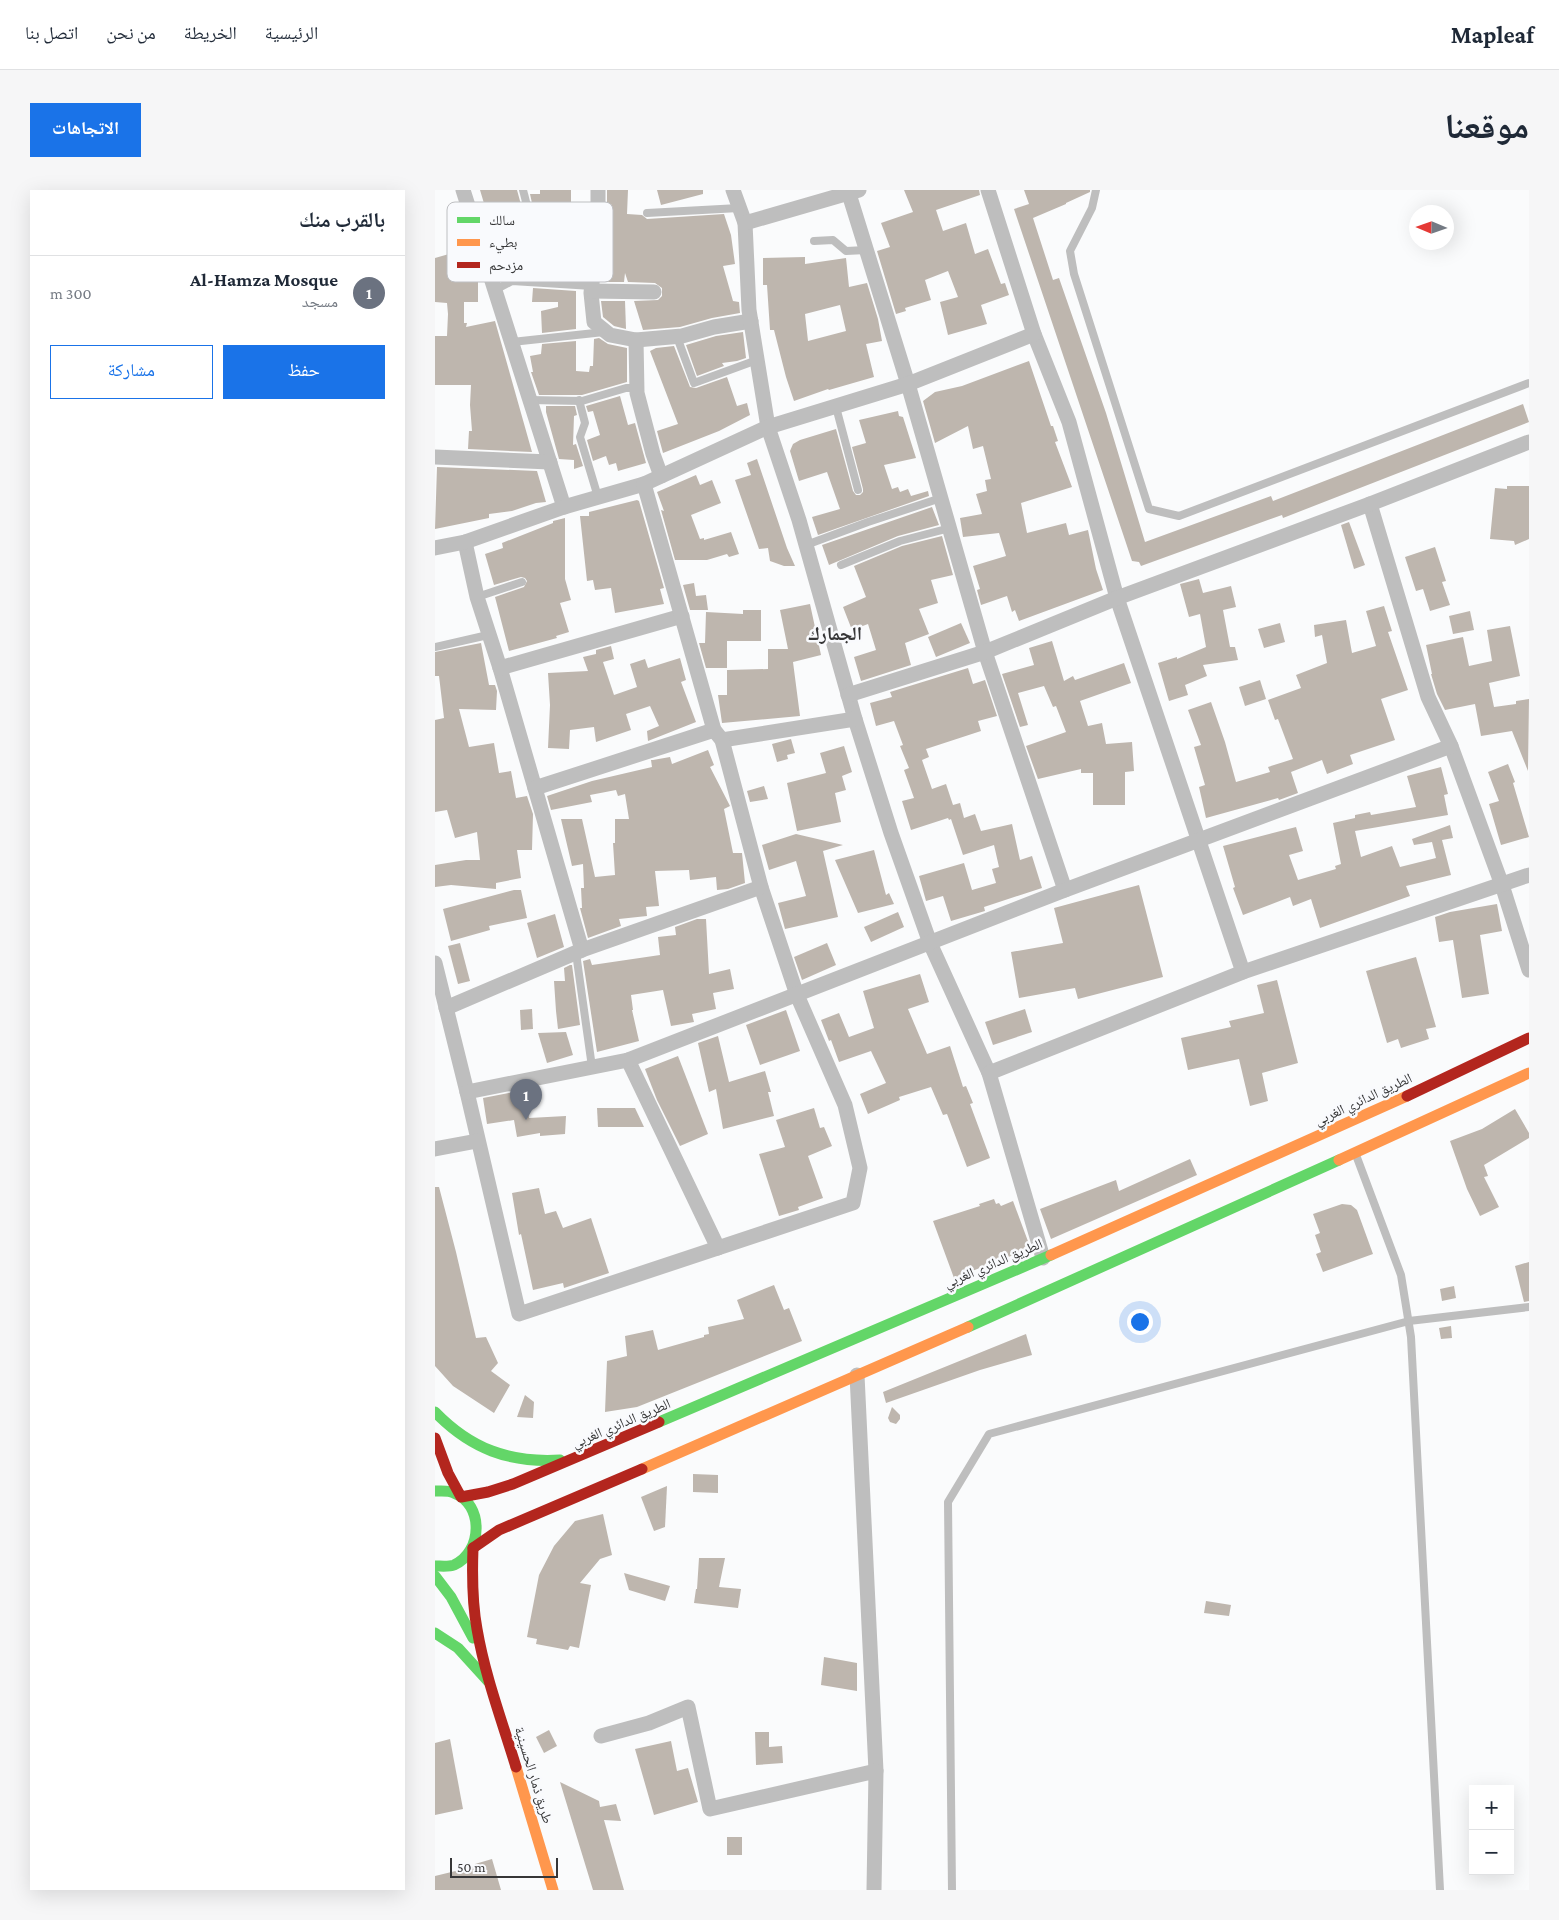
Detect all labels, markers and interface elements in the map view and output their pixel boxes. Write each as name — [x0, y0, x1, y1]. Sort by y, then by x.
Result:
text: Mapleaf — [1451, 21, 1534, 48]
text: اتصل بنا — [25, 23, 78, 43]
text: من نحن — [106, 23, 156, 43]
text: الخريطة — [184, 23, 237, 43]
text: الرئيسية — [265, 23, 318, 43]
button: الاتجاهات — [30, 103, 141, 157]
text: موقعنا — [1444, 107, 1529, 146]
legend — [447, 202, 613, 282]
north arrow — [1409, 205, 1454, 250]
text: بالقرب منك — [299, 208, 385, 232]
text: سالك — [489, 212, 515, 228]
text: بطيء — [489, 234, 518, 254]
text: مزدحم — [489, 257, 523, 275]
text: Al-Hamza Mosque — [190, 269, 338, 290]
text: 300 m — [50, 285, 92, 302]
text: 1 — [366, 285, 372, 302]
text: مسجد — [302, 293, 338, 310]
button: مشاركة — [50, 345, 213, 399]
button: حفظ — [223, 345, 385, 399]
district label: الجمارك — [808, 623, 862, 644]
street label: الطريق الدائري الغربي — [1312, 1069, 1416, 1132]
pin: 1 — [510, 1079, 542, 1120]
street label: الطريق الدائري الغربي — [941, 1235, 1046, 1294]
your location — [1127, 1309, 1153, 1335]
street label: الطريق الدائري الغربي — [569, 1395, 674, 1454]
street label: طريق ذمار الحسينية — [510, 1725, 556, 1826]
map controls — [1469, 1785, 1514, 1875]
button: + — [1469, 1785, 1514, 1830]
button: − — [1469, 1830, 1514, 1875]
scale bar — [450, 1855, 557, 1878]
text: 50 m — [457, 1859, 485, 1875]

